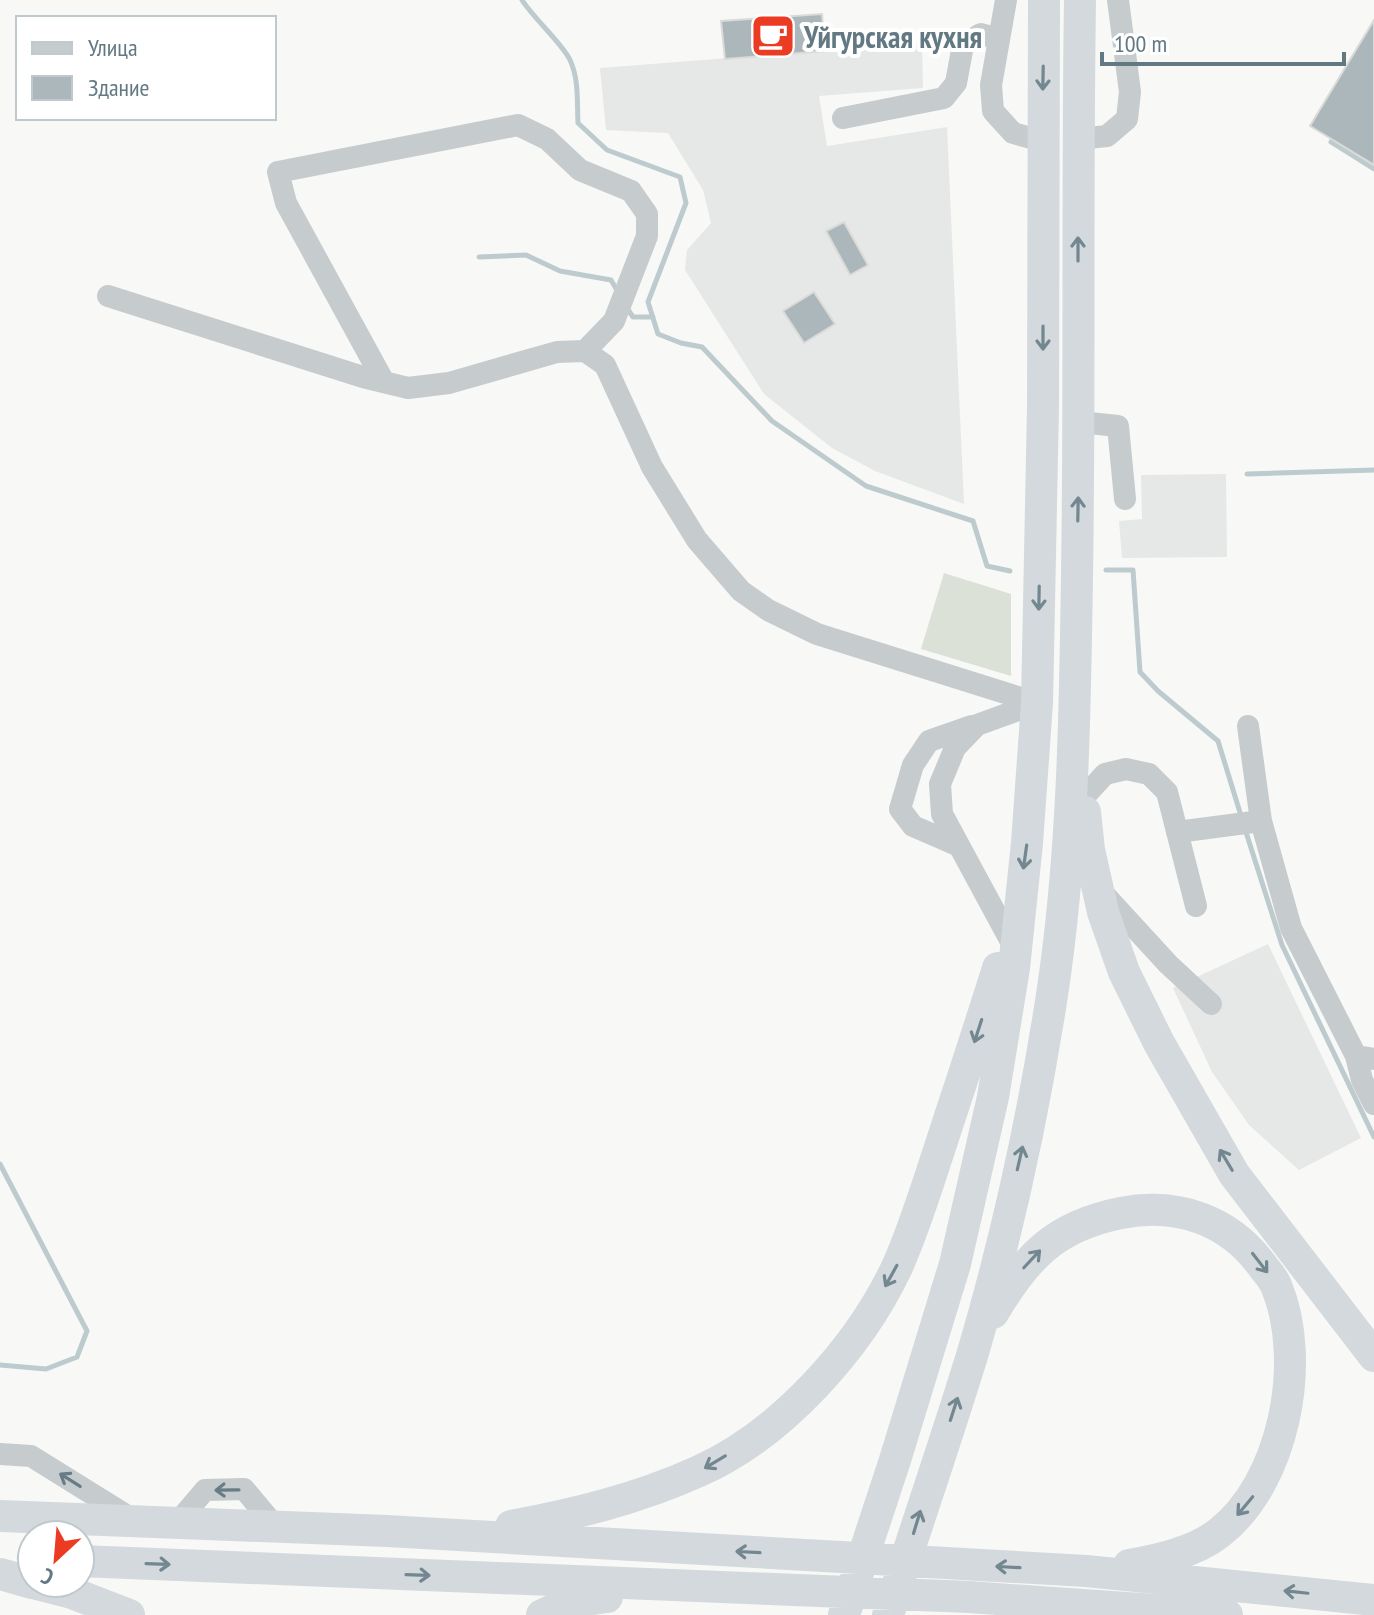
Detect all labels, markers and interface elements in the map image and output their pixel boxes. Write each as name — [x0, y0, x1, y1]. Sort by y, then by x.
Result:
cafe icon: Уйгурская кухня — [749, 12, 797, 60]
legend — [16, 16, 276, 120]
scale bar — [1102, 16, 1344, 66]
place label: Уйгурская кухня — [803, 17, 982, 56]
text: 100 m — [1114, 28, 1167, 59]
text: Улица — [88, 32, 138, 63]
one-way arrow — [1035, 64, 1051, 91]
text: Здание — [88, 72, 149, 103]
one-way arrow — [1070, 236, 1086, 263]
one-way arrow — [1035, 324, 1051, 351]
one-way arrow — [1070, 496, 1086, 523]
one-way arrow — [1031, 584, 1047, 611]
one-way arrow — [1018, 844, 1033, 870]
one-way arrow — [969, 1019, 984, 1044]
one-way arrow — [1013, 1146, 1028, 1171]
one-way arrow — [1218, 1149, 1234, 1172]
one-way arrow — [1022, 1249, 1041, 1269]
one-way arrow — [1251, 1252, 1268, 1273]
one-way arrow — [883, 1264, 898, 1288]
one-way arrow — [947, 1397, 962, 1422]
one-way arrow — [704, 1454, 727, 1470]
one-way arrow — [59, 1472, 82, 1488]
one-way arrow — [214, 1482, 241, 1497]
one-way arrow — [1236, 1495, 1254, 1515]
one-way arrow — [910, 1510, 925, 1536]
north arrow — [16, 1519, 96, 1599]
one-way arrow — [735, 1544, 762, 1559]
one-way arrow — [144, 1557, 171, 1572]
one-way arrow — [995, 1559, 1022, 1574]
text: С — [37, 1562, 58, 1592]
one-way arrow — [404, 1568, 431, 1583]
one-way arrow — [1283, 1585, 1310, 1600]

